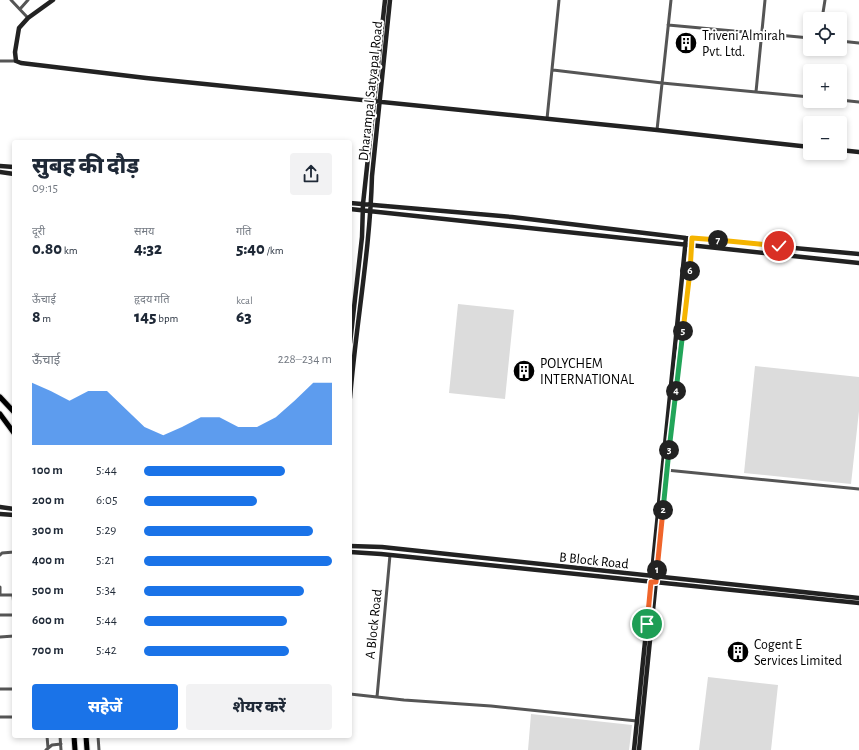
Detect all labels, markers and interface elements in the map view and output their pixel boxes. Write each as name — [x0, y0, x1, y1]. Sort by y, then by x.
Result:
map controls — [803, 12, 847, 160]
button: locate — [803, 12, 847, 56]
street label: Dharampal Satyapal Road — [357, 20, 385, 162]
place label: Triveni Almirah Pvt. Ltd. — [702, 29, 785, 59]
building icon: Triveni Almirah Pvt. Ltd. — [673, 30, 699, 56]
button: + — [803, 64, 847, 108]
button: − — [803, 116, 847, 160]
button: share — [290, 153, 332, 195]
text: सुबह की दौड़ — [32, 155, 139, 177]
text: 09:15 — [32, 182, 58, 195]
text: दूरी — [32, 226, 45, 237]
text: समय — [134, 226, 154, 237]
text: गति — [236, 226, 251, 237]
pin — [762, 229, 796, 263]
pin: 7 — [708, 230, 728, 250]
text: 7 — [716, 234, 720, 245]
icon: check — [768, 235, 790, 257]
text: 0.80 — [32, 240, 62, 257]
text: 4:32 — [134, 240, 162, 257]
text: 5:40 — [236, 240, 265, 257]
text: km — [62, 245, 78, 256]
text: /km — [265, 245, 284, 256]
pin: 6 — [680, 261, 700, 281]
text: 6 — [687, 265, 693, 276]
text: ऊँचाई — [32, 294, 56, 305]
text: हृदय गति — [134, 294, 169, 305]
text: kcal — [236, 295, 253, 306]
text: 8 — [32, 308, 41, 325]
text: 145 — [134, 308, 156, 325]
text: 63 — [236, 308, 252, 325]
text: m — [41, 313, 51, 324]
text: bpm — [156, 313, 178, 324]
pin: 5 — [673, 321, 693, 341]
text: 5 — [681, 325, 685, 336]
text: 228–234 m — [278, 353, 332, 366]
text: ऊँचाई — [32, 354, 60, 367]
place label: POLYCHEM INTERNATIONAL — [540, 357, 634, 387]
building icon: POLYCHEM INTERNATIONAL — [511, 358, 537, 384]
pin: 4 — [666, 381, 686, 401]
text: 4 — [673, 385, 679, 396]
pin: 3 — [659, 440, 679, 460]
text: 3 — [667, 444, 671, 455]
text: 100 m — [32, 464, 63, 477]
text: 5:44 — [96, 464, 117, 477]
text: 200 m — [32, 494, 64, 507]
text: 6:05 — [96, 494, 117, 507]
pin: 2 — [653, 500, 673, 520]
text: 2 — [660, 504, 666, 515]
text: 300 m — [32, 524, 64, 537]
text: 5:29 — [96, 524, 116, 537]
street label: B Block Road — [559, 550, 629, 572]
text: 400 m — [32, 554, 65, 567]
text: 5:21 — [96, 554, 115, 567]
pin: 1 — [647, 560, 667, 580]
text: 1 — [655, 564, 659, 575]
text: 500 m — [32, 584, 64, 597]
text: 5:34 — [96, 584, 116, 597]
street label: A Block Road — [363, 588, 385, 660]
pin — [630, 607, 664, 641]
icon: arrive — [636, 613, 658, 635]
text: 600 m — [32, 614, 64, 627]
text: 5:44 — [96, 614, 117, 627]
place label: Cogent E Services Limited — [754, 638, 842, 668]
building icon: Cogent E Services Limited — [725, 639, 751, 665]
text: 700 m — [32, 644, 64, 657]
text: 5:42 — [96, 644, 117, 657]
button: सहेजें — [32, 684, 178, 730]
button: शेयर करें — [186, 684, 332, 730]

